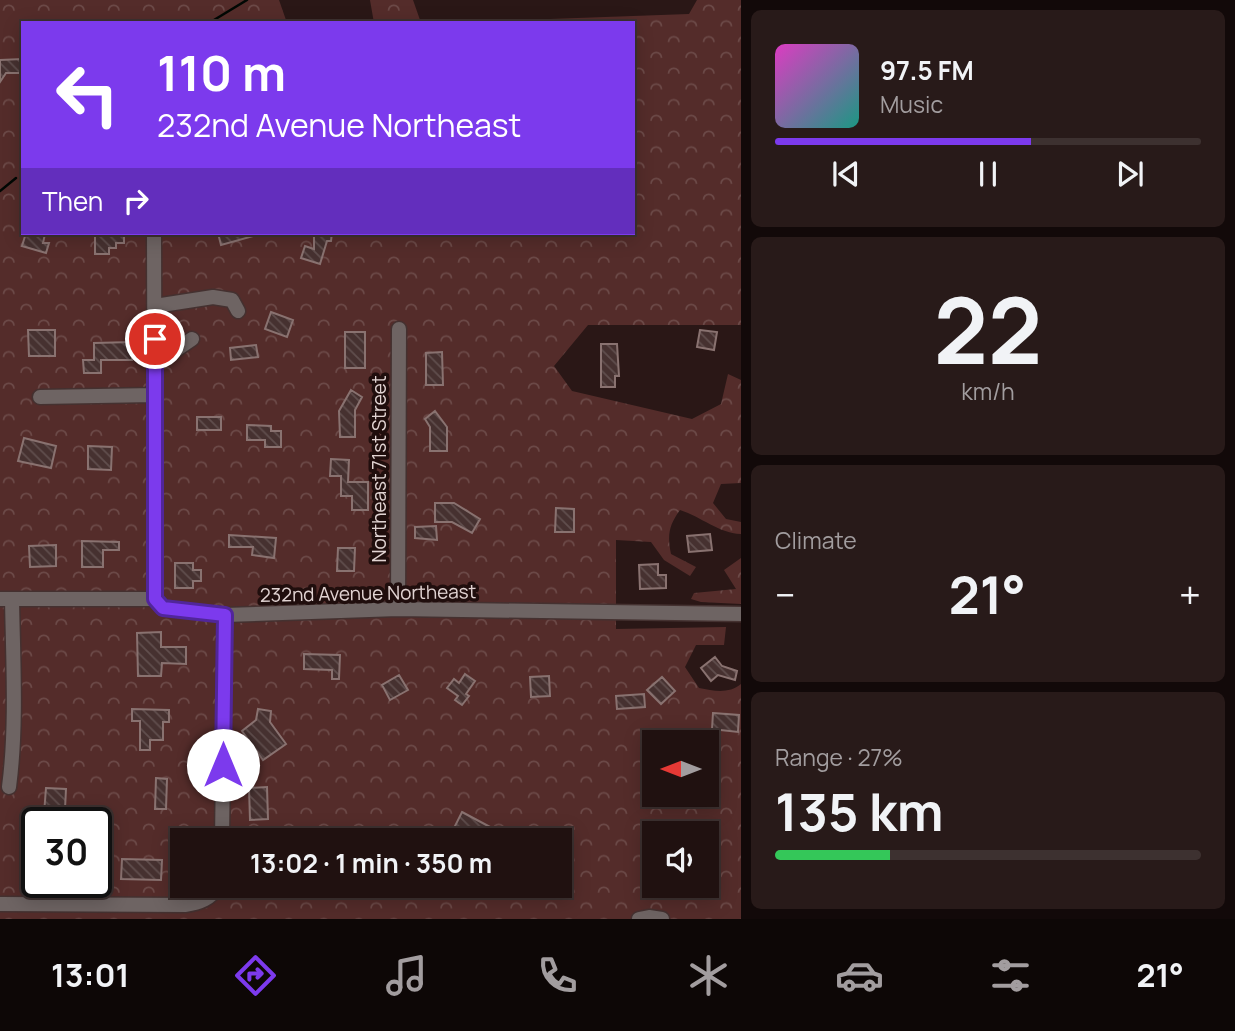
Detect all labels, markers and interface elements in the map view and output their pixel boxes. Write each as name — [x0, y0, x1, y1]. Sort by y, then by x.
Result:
text: 110 m — [157, 39, 286, 106]
icon: left — [42, 49, 133, 140]
text: 97.5 FM — [880, 52, 974, 88]
text: Music — [880, 88, 943, 120]
text: 232nd Avenue Northeast — [157, 103, 521, 147]
icon: previous — [827, 155, 865, 193]
icon: pause — [969, 155, 1007, 193]
icon: next — [1111, 155, 1149, 193]
icon: right — [117, 182, 155, 220]
text: Then — [42, 183, 103, 219]
text: 22 — [934, 267, 1042, 391]
pin — [125, 309, 185, 369]
icon: arrive — [136, 320, 174, 358]
text: km/h — [961, 375, 1015, 407]
street label: Northeast 71st Street — [366, 376, 392, 562]
text: Climate — [775, 524, 857, 556]
text: 21° — [949, 559, 1026, 630]
text: − — [775, 568, 796, 620]
text: + — [1179, 568, 1201, 620]
street label: 232nd Avenue Northeast — [260, 578, 476, 608]
position arrow — [186, 728, 260, 802]
north arrow — [642, 730, 719, 807]
map controls — [642, 730, 719, 898]
text: Range · 27% — [775, 741, 903, 773]
text: 135 km — [775, 776, 944, 847]
speed limit sign: 30 — [21, 807, 112, 898]
button: sound — [642, 821, 719, 898]
text: 13:02 · 1 min · 350 m — [250, 845, 492, 881]
icon: directions — [231, 951, 280, 1000]
icon: music — [382, 951, 431, 1000]
icon: phone — [533, 951, 582, 1000]
icon: climate — [684, 951, 733, 1000]
icon: car — [835, 951, 884, 1000]
icon: filters — [986, 951, 1035, 1000]
text: 13:01 — [51, 953, 130, 997]
text: 21° — [1136, 953, 1184, 997]

